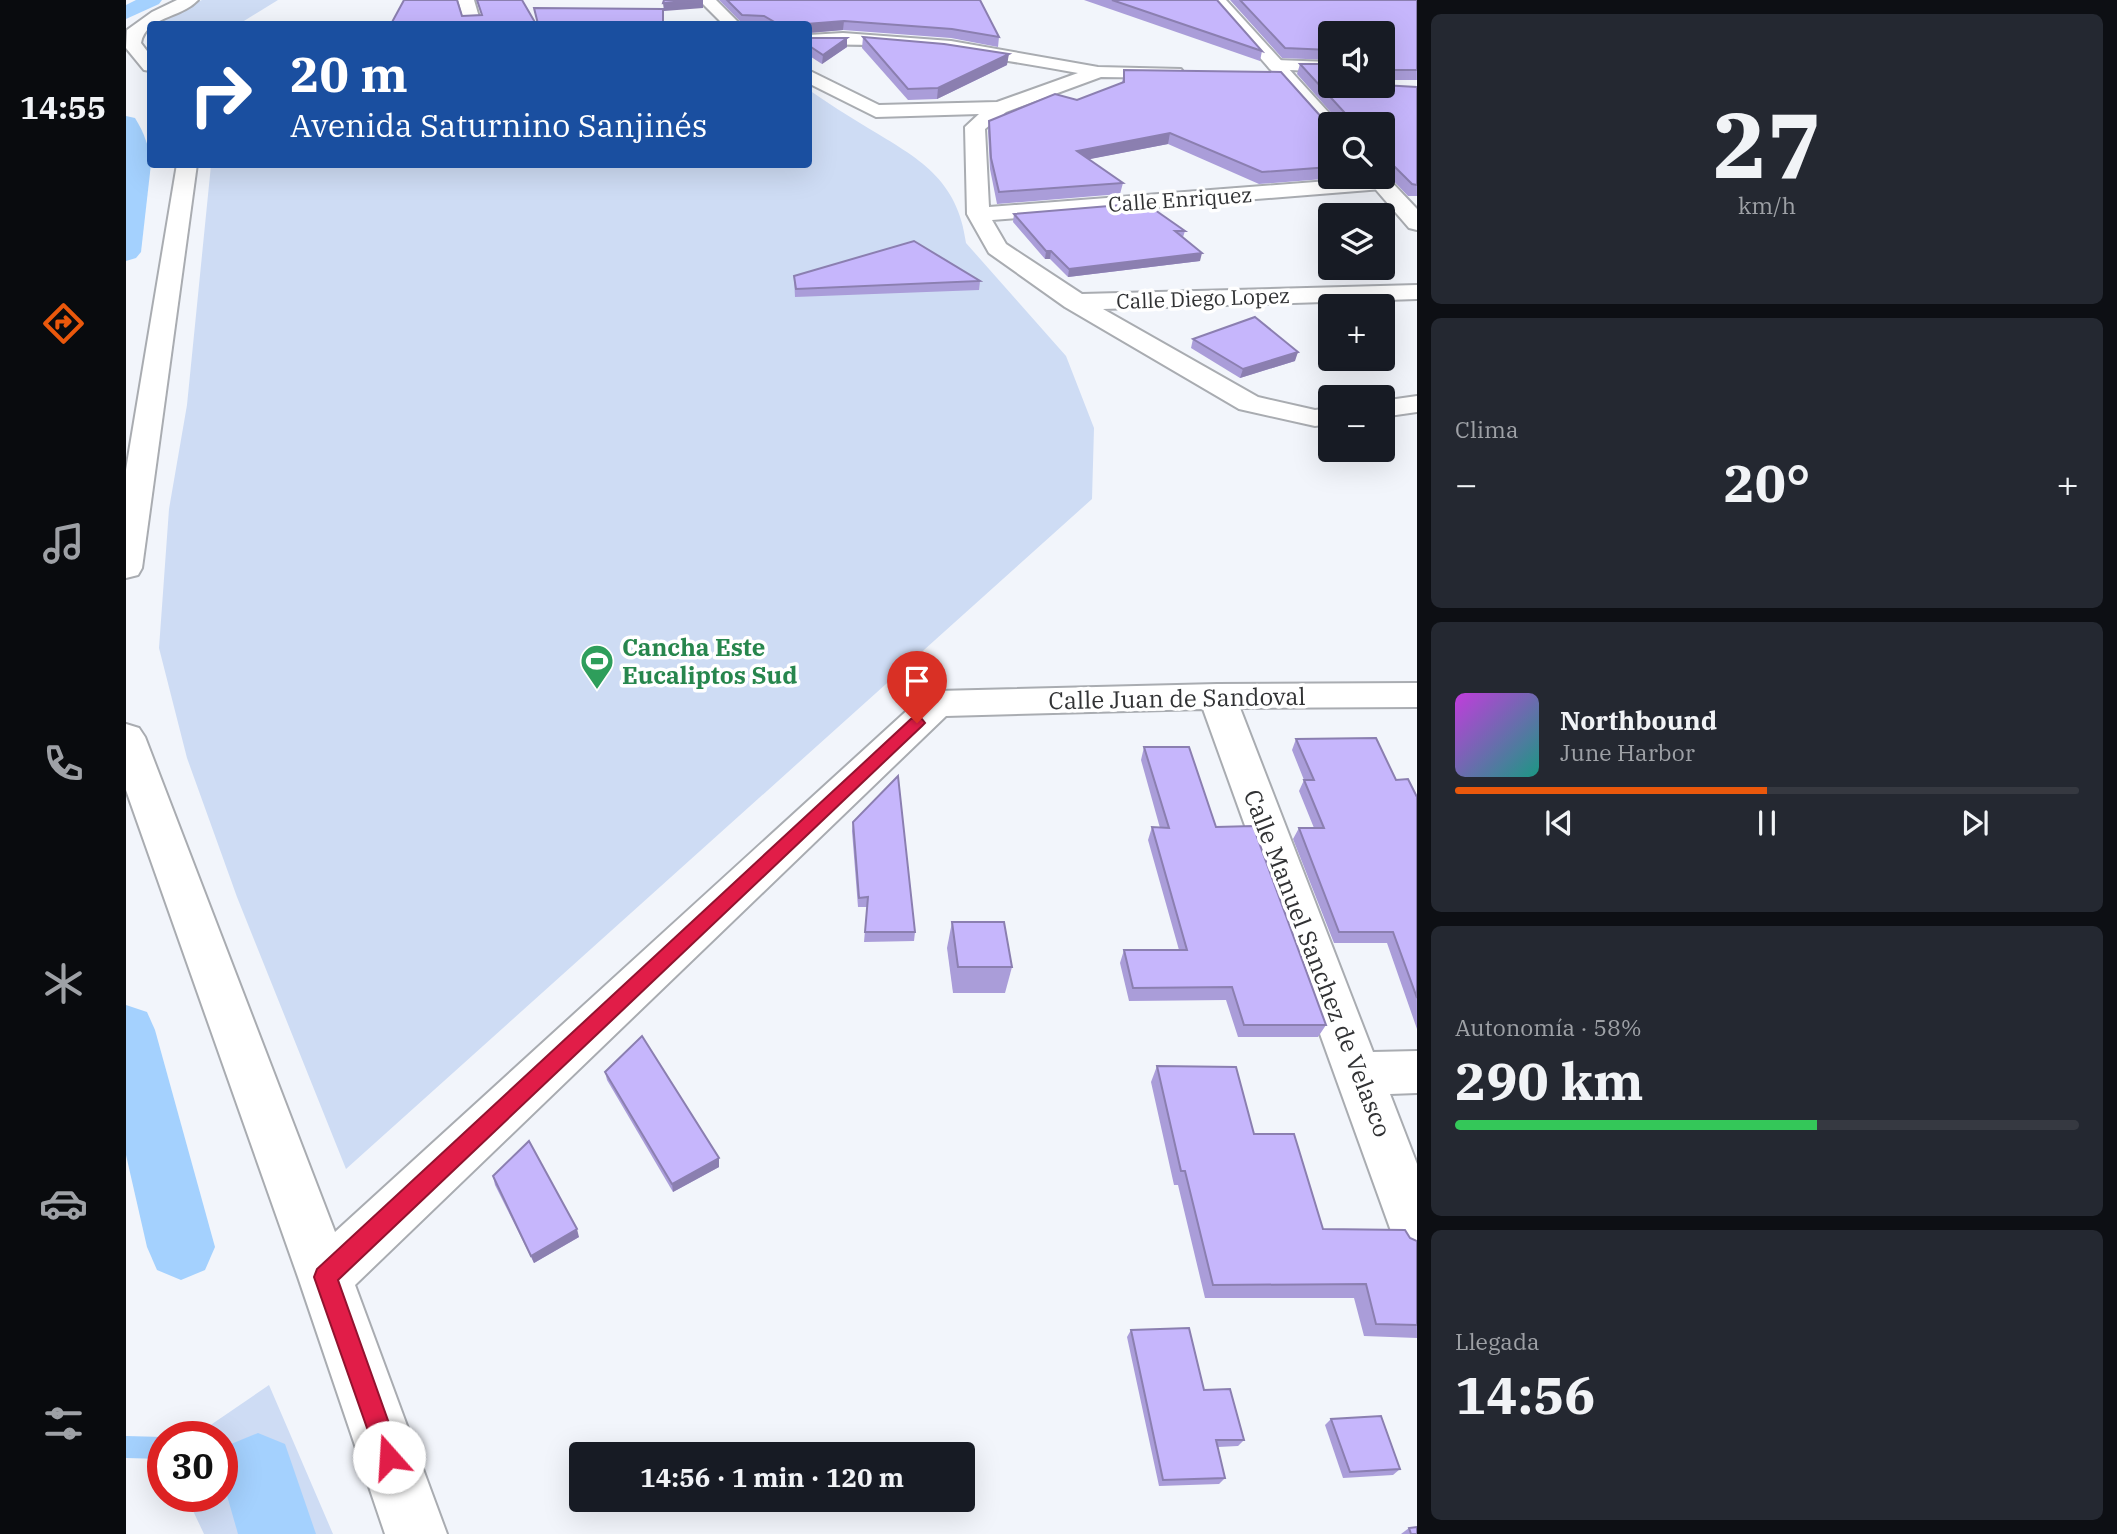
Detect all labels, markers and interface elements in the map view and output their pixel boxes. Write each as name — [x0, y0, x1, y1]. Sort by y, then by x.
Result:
map controls — [1318, 21, 1395, 462]
button: sound — [1318, 21, 1395, 98]
text: 20 m — [290, 42, 408, 105]
icon: right — [175, 49, 266, 140]
text: 27 — [1712, 85, 1822, 203]
text: 14:55 — [20, 86, 106, 128]
text: Avenida Saturnino Sanjinés — [290, 104, 707, 146]
button: search — [1318, 112, 1395, 189]
street label: Calle Enriquez — [1107, 180, 1253, 218]
text: km/h — [1738, 190, 1796, 220]
button: layers — [1318, 203, 1395, 280]
street label: Calle Diego Lopez — [1116, 281, 1290, 315]
button: + — [1318, 294, 1395, 371]
icon: directions — [39, 299, 88, 348]
button: − — [1318, 385, 1395, 462]
text: Clima — [1455, 414, 1519, 444]
text: 20° — [1724, 449, 1810, 516]
text: − — [1455, 459, 1478, 508]
text: + — [2056, 459, 2079, 508]
icon: music — [39, 519, 88, 568]
place label: Cancha Este Eucaliptos Sud — [622, 631, 797, 691]
sports icon: Cancha Este Eucaliptos Sud — [578, 642, 616, 691]
pin — [887, 651, 947, 723]
icon: arrive — [898, 662, 936, 700]
street label: Calle Juan de Sandoval — [1048, 680, 1306, 716]
text: Northbound — [1560, 703, 1717, 737]
text: June Harbor — [1560, 737, 1695, 767]
icon: phone — [39, 739, 88, 788]
street label: Calle Manuel Sanchez de Velasco — [1237, 785, 1399, 1141]
icon: previous — [1540, 804, 1578, 842]
icon: pause — [1748, 804, 1786, 842]
icon: next — [1956, 804, 1994, 842]
icon: climate — [39, 959, 88, 1008]
text: Autonomía · 58% — [1455, 1012, 1642, 1042]
text: 290 km — [1455, 1047, 1644, 1114]
icon: car — [39, 1179, 88, 1228]
text: Llegada — [1455, 1326, 1539, 1356]
text: 14:56 — [1455, 1361, 1596, 1428]
icon: filters — [39, 1399, 88, 1448]
position arrow — [352, 1420, 426, 1494]
speed limit sign: 30 — [147, 1421, 238, 1512]
text: 14:56 · 1 min · 120 m — [640, 1460, 904, 1494]

